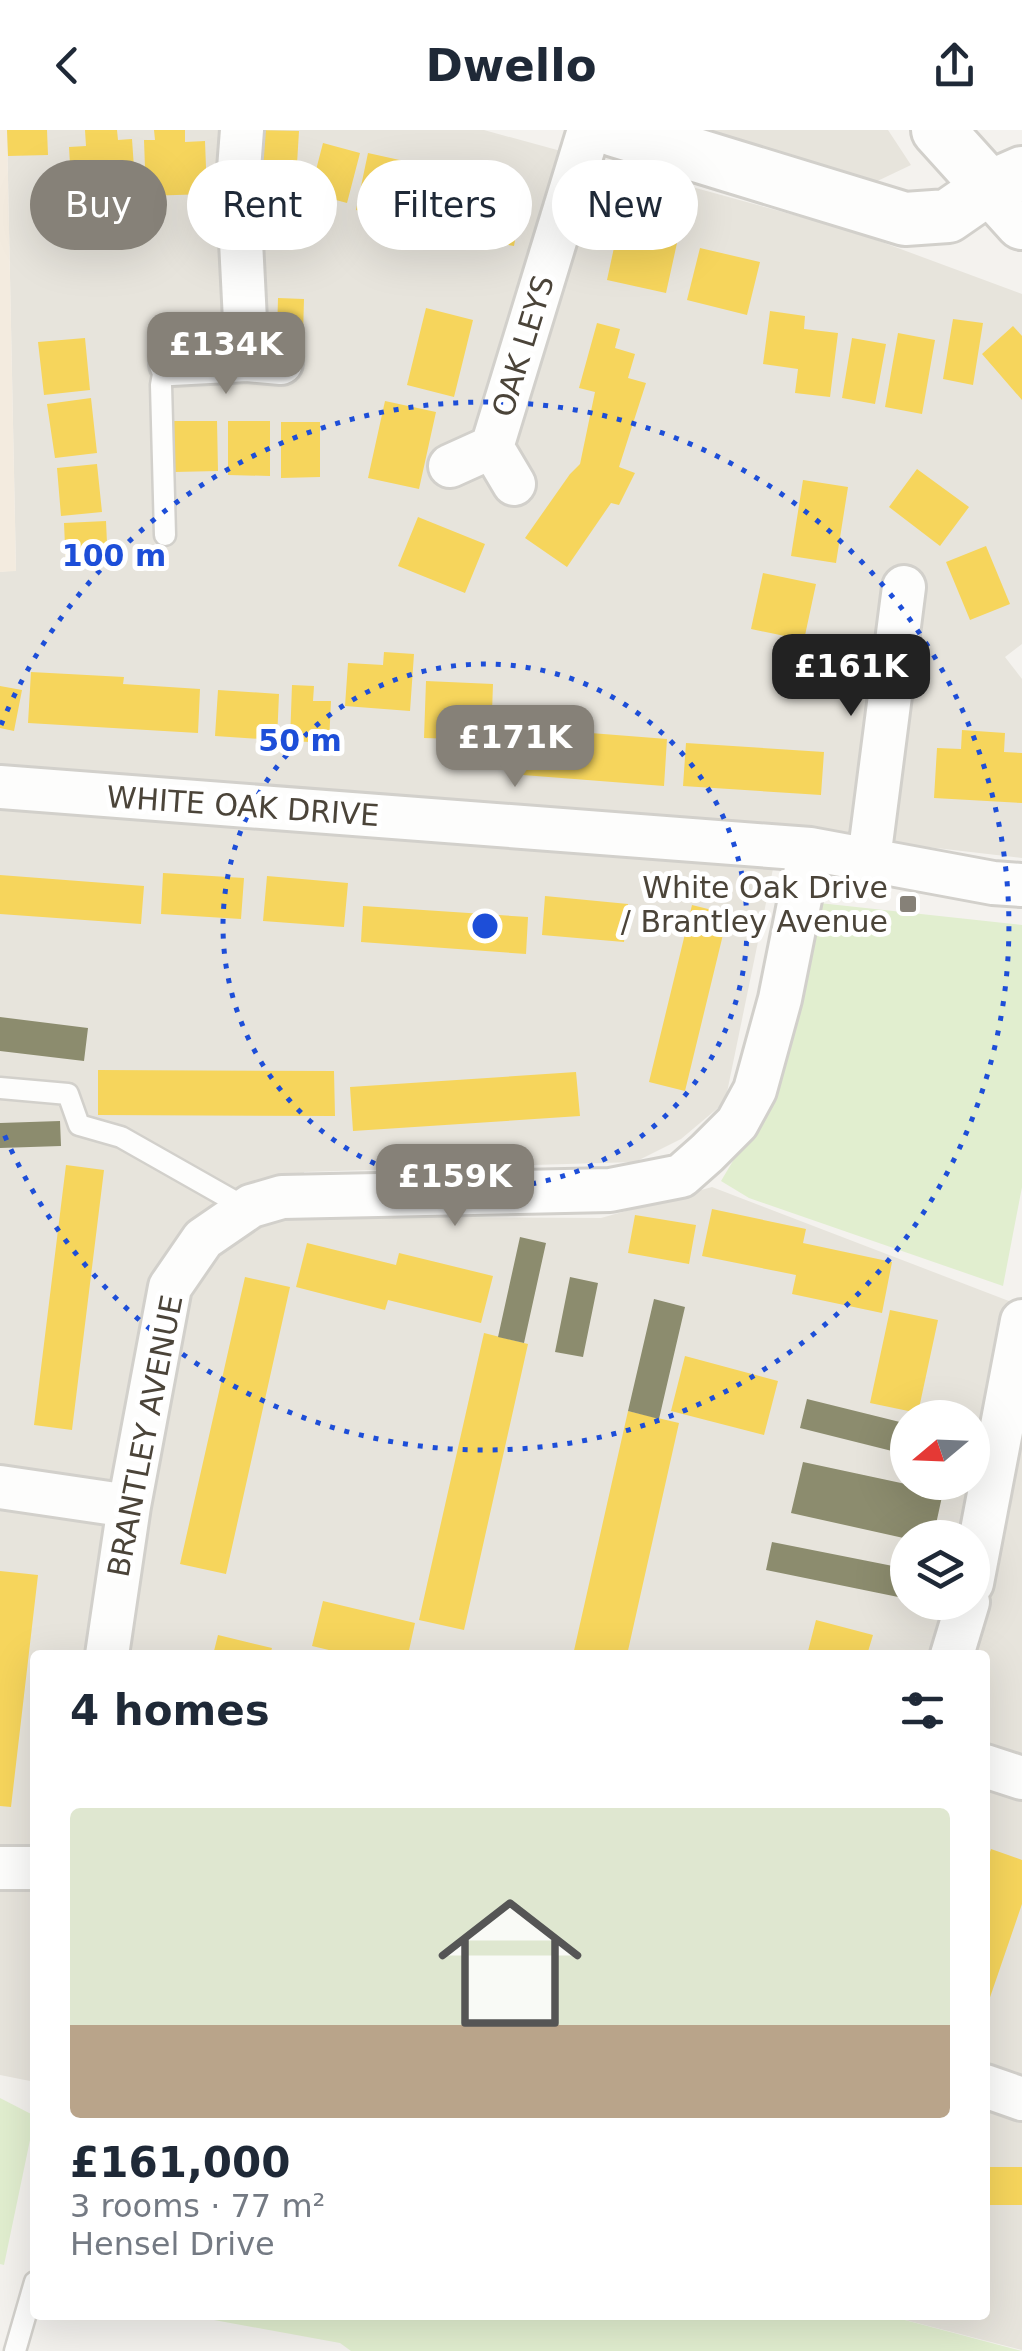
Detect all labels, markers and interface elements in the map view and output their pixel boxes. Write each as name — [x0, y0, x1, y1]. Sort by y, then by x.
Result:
icon: back — [40, 38, 95, 93]
icon: share — [927, 38, 982, 93]
text: Dwello — [425, 39, 597, 92]
chip: Buy — [30, 160, 167, 250]
chip: Rent — [187, 160, 337, 250]
chip: Filters — [357, 160, 532, 250]
chip: New — [552, 160, 698, 250]
street label: OAK LEYS — [485, 271, 561, 421]
pin: £134K — [156, 312, 296, 397]
text: £134K — [169, 325, 283, 363]
text: 100 m — [62, 538, 166, 573]
pin: £161K — [781, 634, 921, 719]
text: £161K — [794, 647, 908, 685]
pin: £171K — [445, 705, 585, 790]
text: £171K — [458, 718, 572, 756]
text: 50 m — [258, 723, 342, 758]
street label: WHITE OAK DRIVE — [106, 779, 380, 833]
place label: White Oak Drive / Brantley Avenue — [621, 870, 888, 939]
marker: White Oak Drive / Brantley Avenue — [897, 893, 919, 915]
centre of rings — [467, 908, 503, 944]
pin: £159K — [385, 1144, 525, 1229]
text: £159K — [398, 1157, 512, 1195]
street label: BRANTLEY AVENUE — [100, 1292, 190, 1580]
north arrow — [890, 1400, 990, 1500]
map controls — [890, 1400, 990, 1620]
button: layers — [890, 1520, 990, 1620]
icon: filters — [895, 1683, 950, 1738]
text: 4 homes — [70, 1686, 270, 1735]
icon: home — [420, 1873, 600, 2053]
text: £161,000 — [70, 2138, 291, 2187]
text: 3 rooms · 77 m² — [70, 2187, 325, 2225]
text: Hensel Drive — [70, 2225, 275, 2263]

